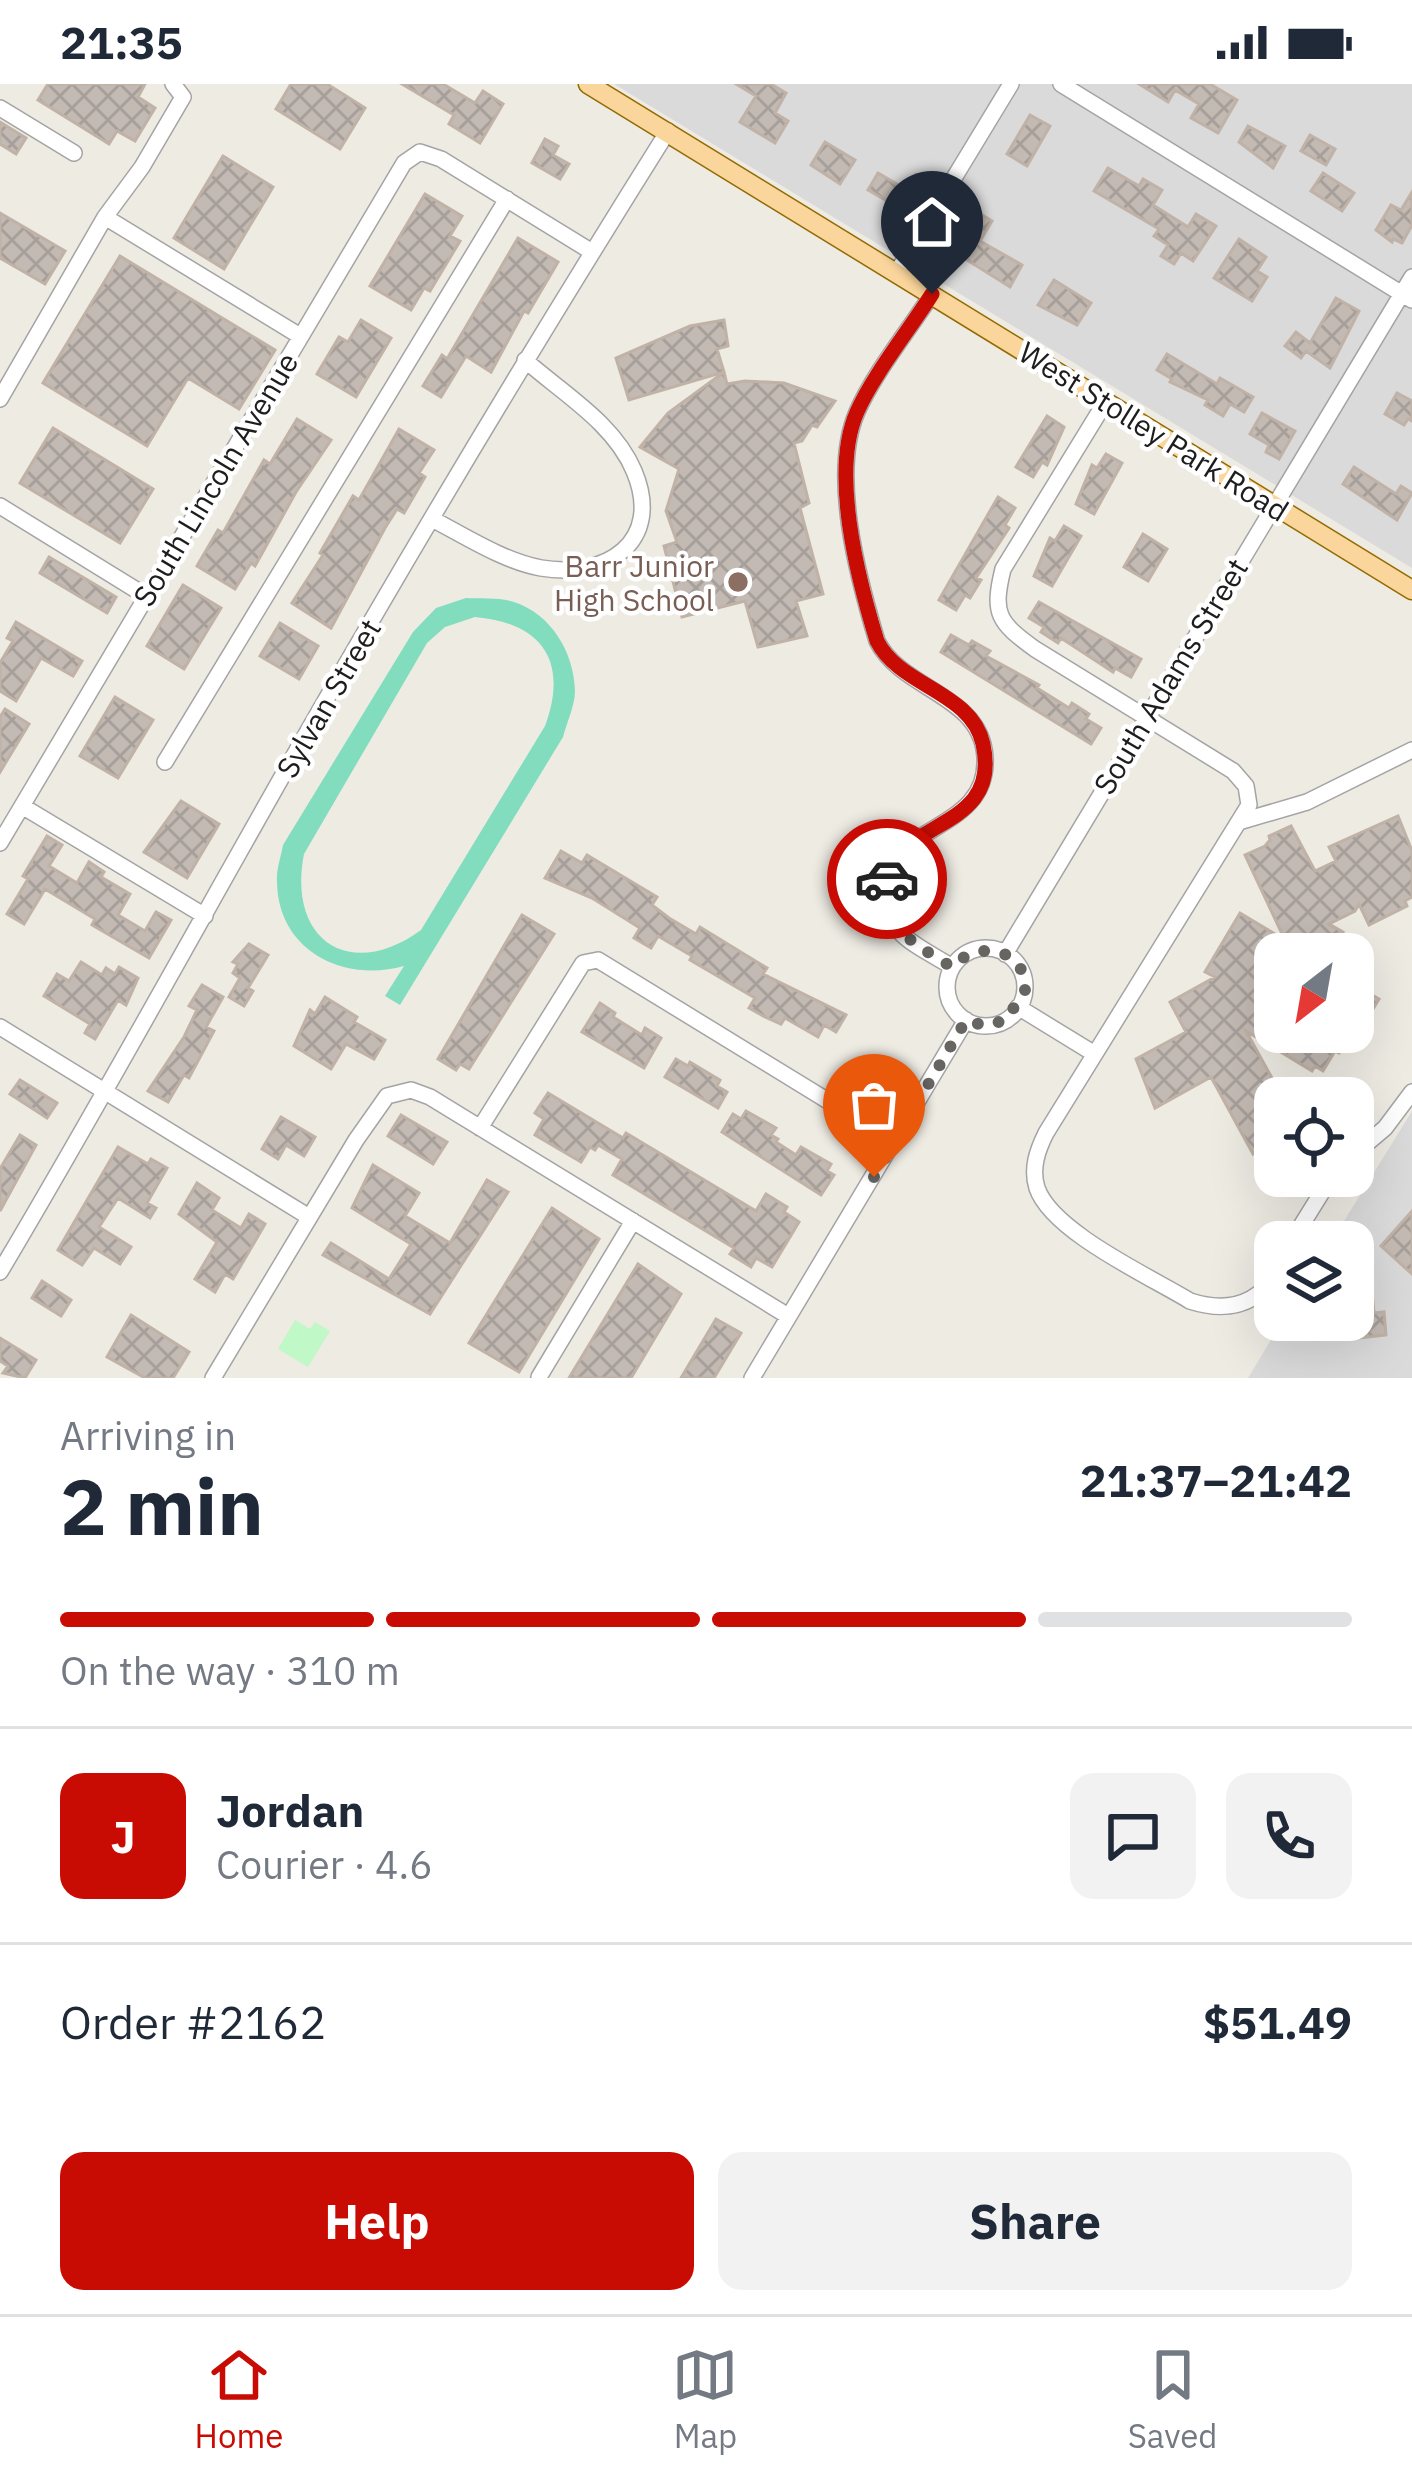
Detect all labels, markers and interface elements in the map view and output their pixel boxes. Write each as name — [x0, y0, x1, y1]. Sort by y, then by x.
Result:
text: 21:35 — [60, 13, 183, 71]
pin — [881, 171, 983, 294]
icon: home — [899, 189, 965, 255]
street label: West Stolley Park Road — [1012, 332, 1296, 530]
street label: South Lincoln Avenue — [124, 345, 306, 613]
place label: Barr Junior High School — [554, 546, 714, 619]
street label: South Adams Street — [1084, 551, 1256, 801]
marker: Barr Junior High School — [725, 569, 751, 595]
street label: Sylvan Street — [267, 612, 389, 784]
courier — [827, 819, 947, 939]
icon: car — [854, 846, 920, 912]
north arrow — [1254, 933, 1374, 1053]
map controls — [1254, 933, 1374, 1341]
pin — [823, 1054, 925, 1177]
icon: bag — [841, 1072, 907, 1138]
button: locate — [1254, 1077, 1374, 1197]
button: layers — [1254, 1221, 1374, 1341]
text: Arriving in — [60, 1410, 236, 1461]
text: 21:37–21:42 — [1080, 1451, 1352, 1509]
text: 2 min — [60, 1455, 264, 1556]
text: On the way · 310 m — [60, 1645, 400, 1696]
button: chat — [1070, 1773, 1196, 1899]
button: phone — [1226, 1773, 1352, 1899]
text: Jordan — [216, 1781, 364, 1839]
text: J — [110, 1807, 136, 1865]
text: Courier · 4.6 — [216, 1839, 433, 1890]
text: Order #2162 — [60, 1993, 326, 2051]
text: $51.49 — [1203, 1993, 1352, 2051]
button: Help — [60, 2152, 694, 2290]
button: Share — [718, 2152, 1352, 2290]
tab: Home — [195, 2342, 283, 2457]
tab: Map — [672, 2342, 738, 2457]
tab: Saved — [1128, 2342, 1217, 2457]

